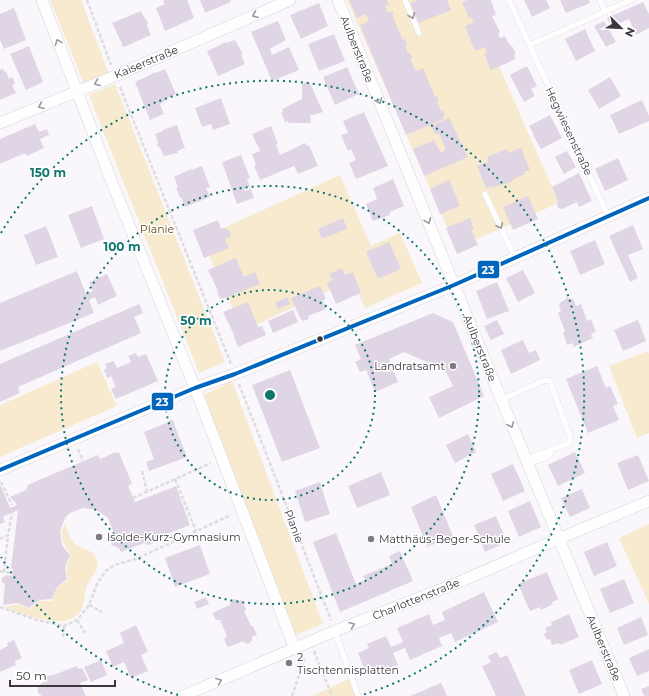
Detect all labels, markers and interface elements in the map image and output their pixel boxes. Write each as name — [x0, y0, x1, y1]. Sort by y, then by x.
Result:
north arrow — [601, 8, 641, 48]
one-way arrow — [251, 11, 258, 19]
one-way arrow — [407, 12, 415, 20]
street label: Aulberstraße — [337, 14, 377, 85]
text: N — [622, 25, 638, 39]
one-way arrow — [55, 39, 63, 46]
street label: Kaiserstraße — [112, 42, 180, 82]
one-way arrow — [93, 79, 100, 87]
street label: Hegwiesenstraße — [542, 84, 596, 178]
one-way arrow — [374, 97, 382, 104]
one-way arrow — [38, 102, 45, 110]
text: 150 m — [30, 165, 66, 180]
one-way arrow — [423, 218, 431, 225]
park label: Planie — [140, 222, 175, 236]
one-way arrow — [495, 222, 503, 229]
text: 100 m — [104, 239, 140, 254]
line badge: 23 — [477, 260, 500, 279]
text: 23 — [481, 263, 495, 277]
text: 50 m — [180, 313, 212, 328]
street label: Aulberstraße — [460, 313, 500, 384]
unlabelled marker — [315, 334, 325, 344]
place label: Landratsamt — [374, 359, 446, 373]
marker: Landratsamt — [448, 361, 458, 371]
centre of rings — [263, 388, 277, 402]
line badge: 23 — [151, 392, 174, 411]
text: 23 — [155, 395, 169, 409]
one-way arrow — [507, 421, 515, 428]
street label: Planie — [281, 507, 307, 545]
place label: Isolde-Kurz-Gymnasium — [107, 530, 241, 544]
marker: Isolde-Kurz-Gymnasium — [94, 532, 104, 542]
place label: Matthäus-Beger-Schule — [379, 532, 511, 546]
marker: Matthäus-Beger-Schule — [366, 534, 376, 544]
street label: Charlottenstraße — [370, 575, 462, 623]
street label: Aulberstraße — [584, 613, 624, 684]
one-way arrow — [348, 621, 355, 629]
place label: 2 Tischtennisplatten — [297, 650, 399, 677]
marker: 2 Tischtennisplatten — [284, 658, 294, 668]
scale bar — [10, 662, 115, 688]
text: 50 m — [16, 668, 47, 683]
one-way arrow — [215, 678, 223, 686]

